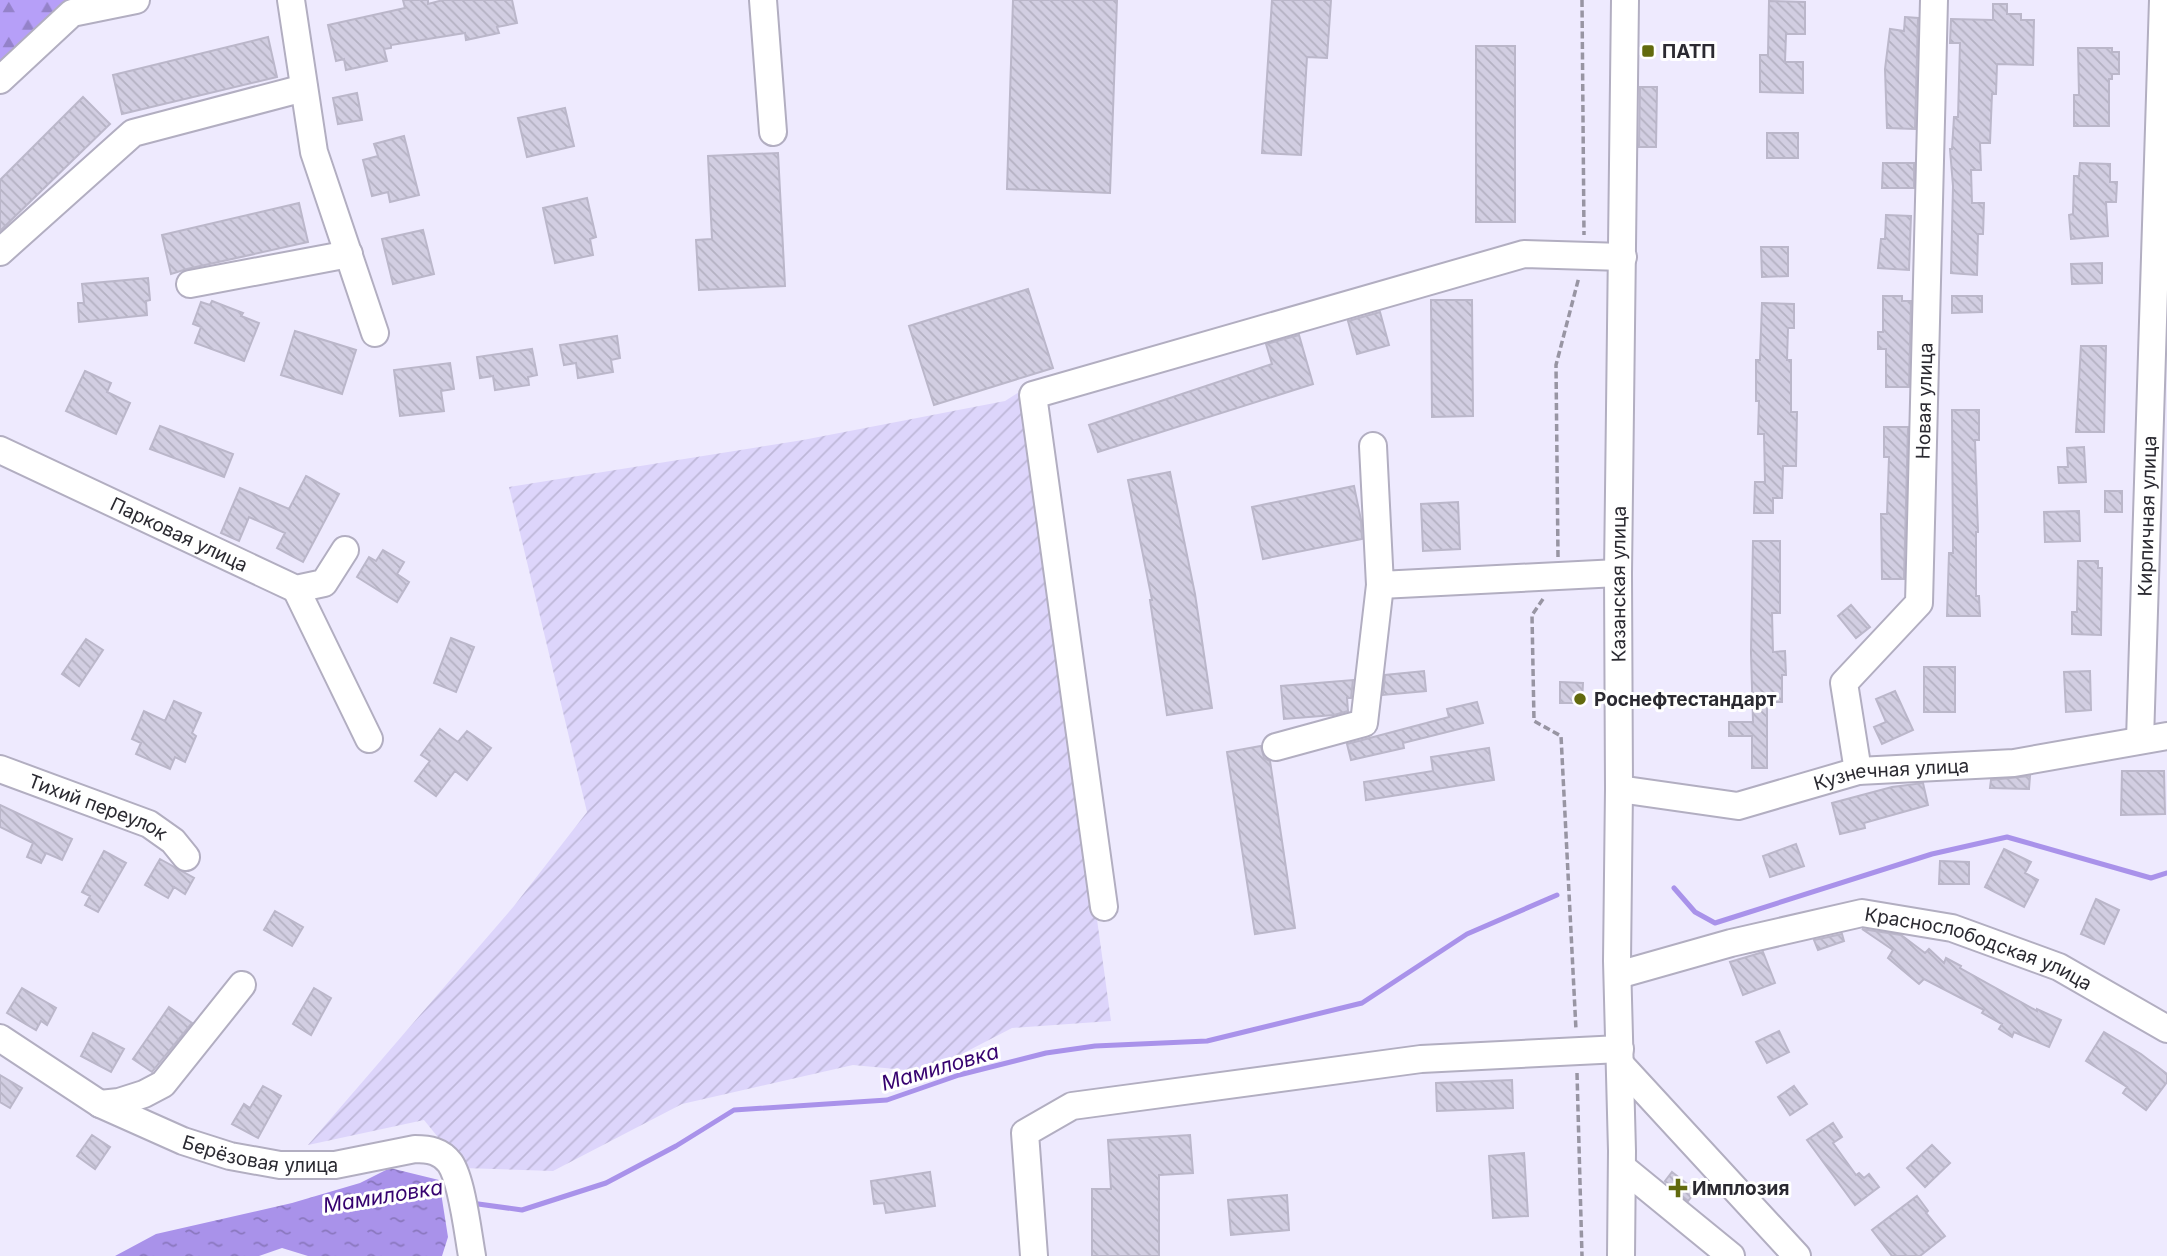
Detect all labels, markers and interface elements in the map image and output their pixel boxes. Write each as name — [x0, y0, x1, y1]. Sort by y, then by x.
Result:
place label: ПАТП — [1662, 40, 1716, 63]
marker: ПАТП — [1640, 43, 1656, 59]
street label: Новая улица — [1911, 342, 1937, 460]
street label: Кирпичная улица — [2133, 435, 2161, 597]
street label: Парковая улица — [107, 492, 252, 576]
street label: Казанская улица — [1606, 506, 1630, 662]
place label: Роснефтестандарт — [1594, 688, 1777, 711]
marker: Роснефтестандарт — [1572, 691, 1588, 707]
street label: Кузнечная улица — [1811, 754, 1970, 795]
street label: Тихий переулок — [25, 769, 173, 845]
street label: Краснослободская улица — [1863, 902, 2096, 995]
water label: Мамиловка — [878, 1038, 1002, 1096]
street label: Берёзовая улица — [180, 1130, 338, 1177]
water label: Мамиловка — [321, 1174, 445, 1218]
place label: Имплозия — [1692, 1177, 1789, 1200]
marker: Имплозия — [1670, 1180, 1686, 1196]

